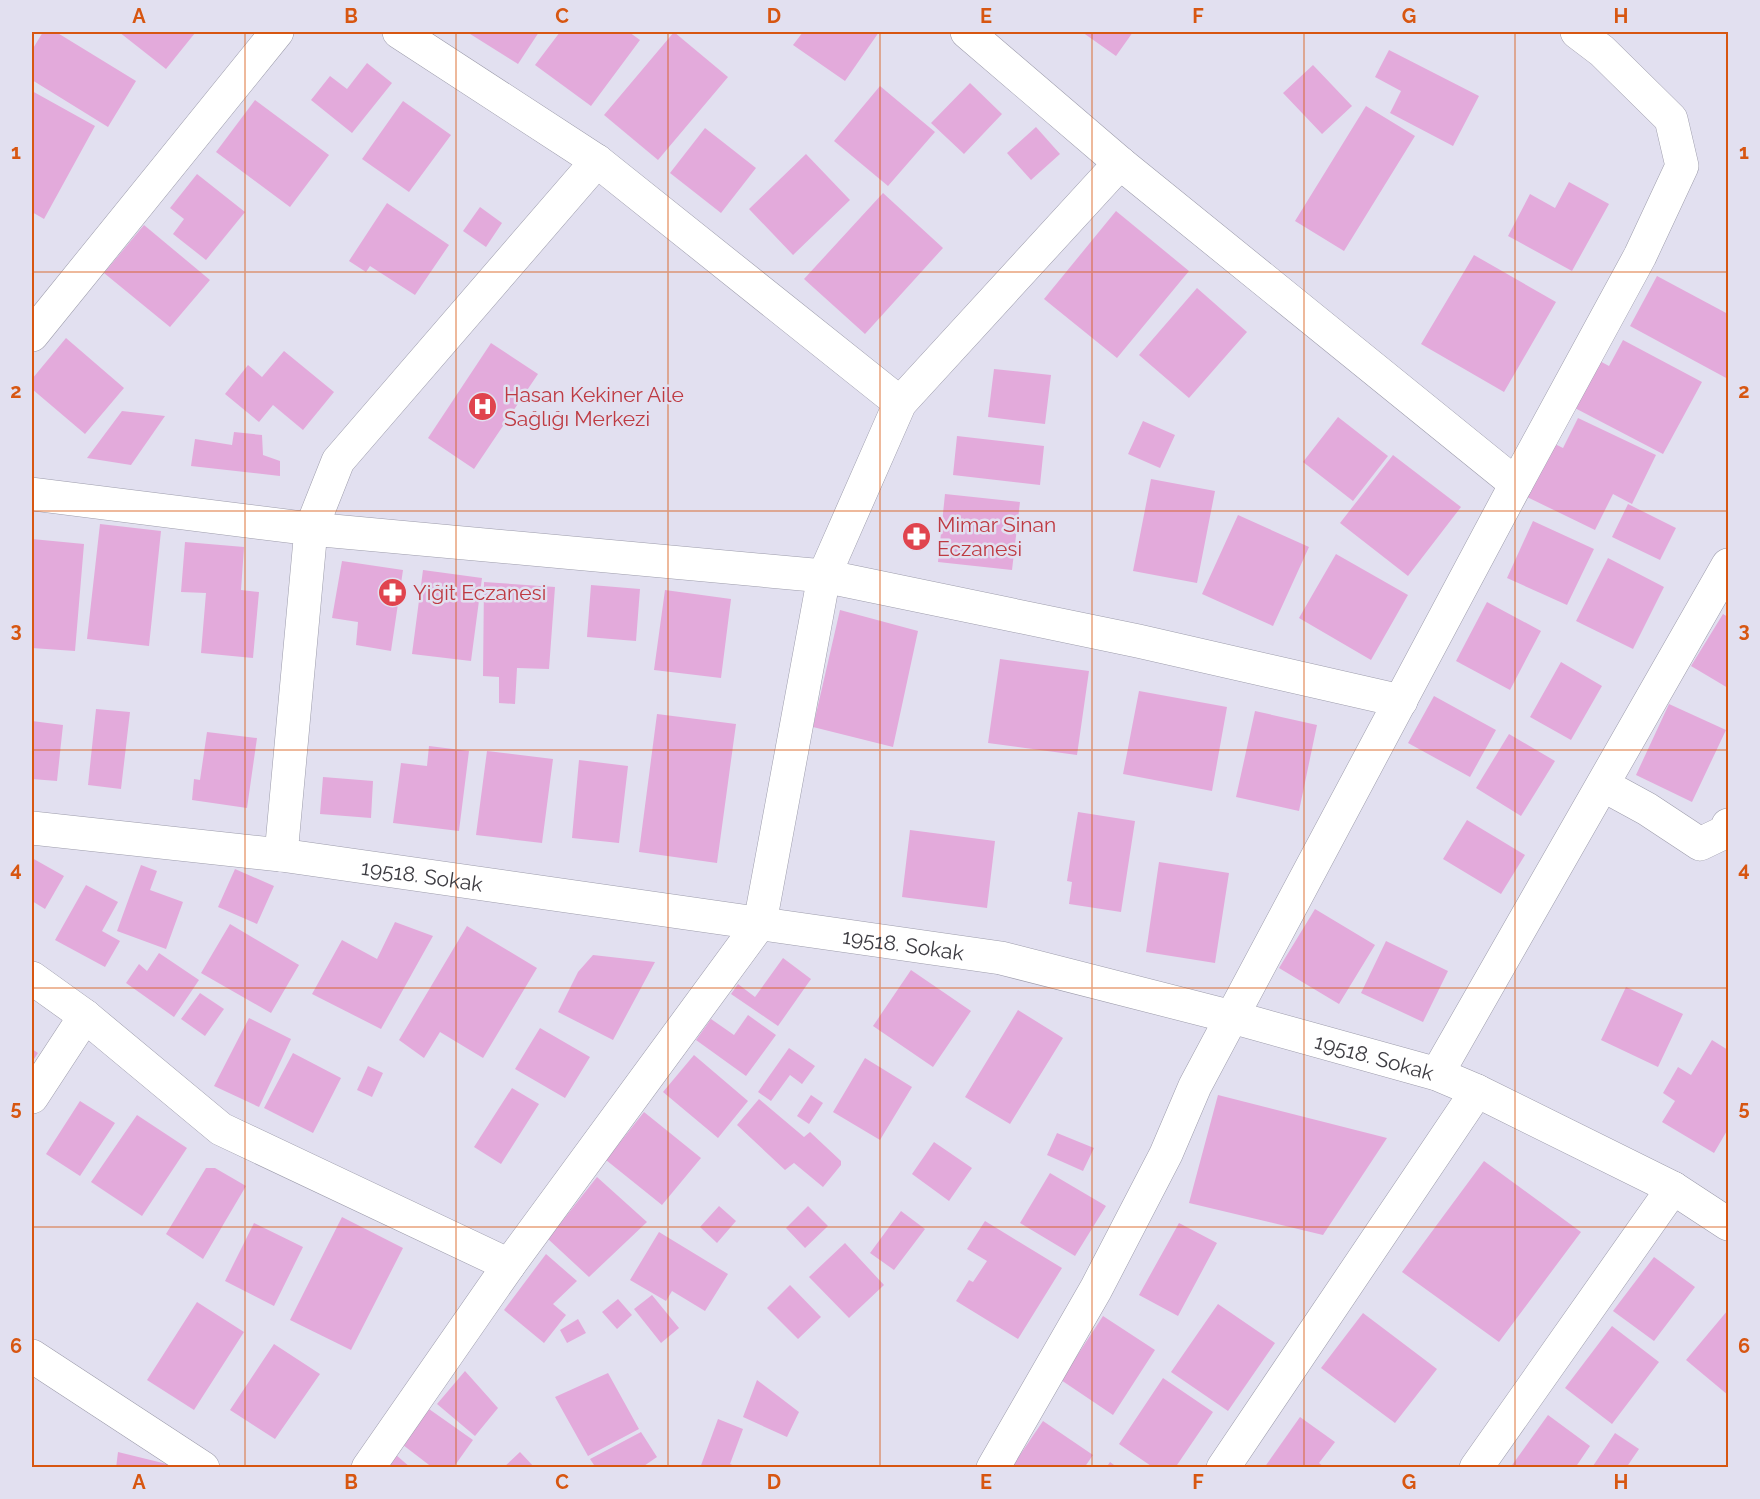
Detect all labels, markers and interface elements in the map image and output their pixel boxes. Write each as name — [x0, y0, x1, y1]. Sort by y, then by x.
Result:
text: A — [132, 4, 146, 28]
text: B — [344, 4, 358, 28]
text: C — [555, 4, 569, 28]
text: D — [767, 4, 781, 28]
text: E — [980, 4, 992, 28]
text: F — [1192, 4, 1204, 28]
text: G — [1402, 4, 1416, 28]
text: H — [1614, 4, 1628, 28]
text: 1 — [11, 140, 21, 164]
text: 1 — [1739, 140, 1749, 164]
text: 2 — [10, 379, 22, 403]
text: 2 — [1738, 379, 1750, 403]
place label: Hasan Kekiner Aile Sağlığı Merkezi — [504, 382, 684, 431]
hospital icon: Hasan Kekiner Aile Sağlığı Merkezi — [467, 390, 499, 422]
place label: Mimar Sinan Eczanesi — [937, 512, 1056, 561]
pharmacy icon: Mimar Sinan Eczanesi — [900, 520, 932, 552]
pharmacy icon: Yiğit Eczanesi — [376, 576, 408, 608]
place label: Yiğit Eczanesi — [413, 580, 546, 605]
text: 3 — [10, 618, 22, 642]
text: 3 — [1738, 618, 1750, 642]
street label: 19518. Sokak — [360, 854, 485, 896]
text: 4 — [10, 857, 22, 881]
text: 4 — [1738, 857, 1750, 881]
street label: 19518. Sokak — [841, 923, 966, 965]
street label: 19518. Sokak — [1312, 1028, 1437, 1085]
text: 5 — [10, 1096, 22, 1120]
text: 5 — [1738, 1096, 1750, 1120]
text: 6 — [10, 1334, 22, 1358]
text: 6 — [1738, 1334, 1750, 1358]
text: A — [132, 1470, 146, 1494]
text: B — [344, 1470, 358, 1494]
text: C — [555, 1470, 569, 1494]
text: D — [767, 1470, 781, 1494]
text: E — [980, 1470, 992, 1494]
text: F — [1192, 1470, 1204, 1494]
text: G — [1402, 1470, 1416, 1494]
text: H — [1614, 1470, 1628, 1494]

